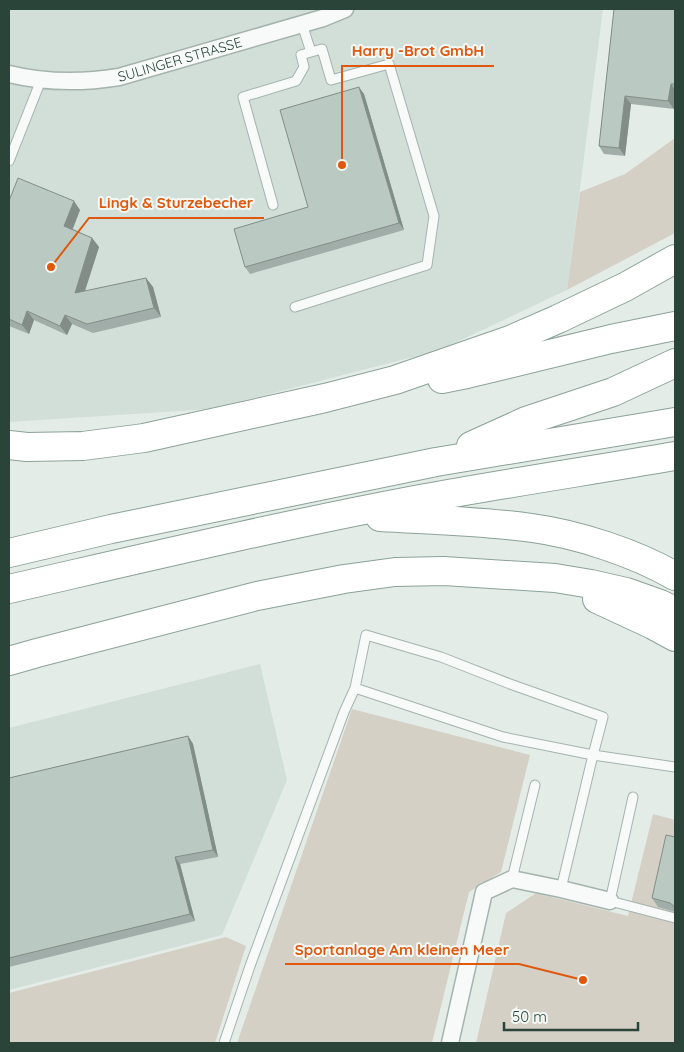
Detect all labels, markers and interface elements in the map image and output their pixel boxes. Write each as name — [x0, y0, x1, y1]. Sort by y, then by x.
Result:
street label: SULINGER STRASSE — [116, 33, 244, 86]
callout: Harry -Brot GmbH — [342, 36, 494, 66]
text: Harry -Brot GmbH — [352, 41, 484, 60]
callout: Lingk & Sturzebecher — [89, 188, 264, 218]
text: Lingk & Sturzebecher — [99, 193, 254, 212]
callout: Sportanlage Am kleinen Meer — [285, 934, 519, 964]
text: Sportanlage Am kleinen Meer — [295, 940, 510, 959]
scale bar — [504, 1000, 638, 1032]
text: 50 m — [512, 1007, 547, 1026]

